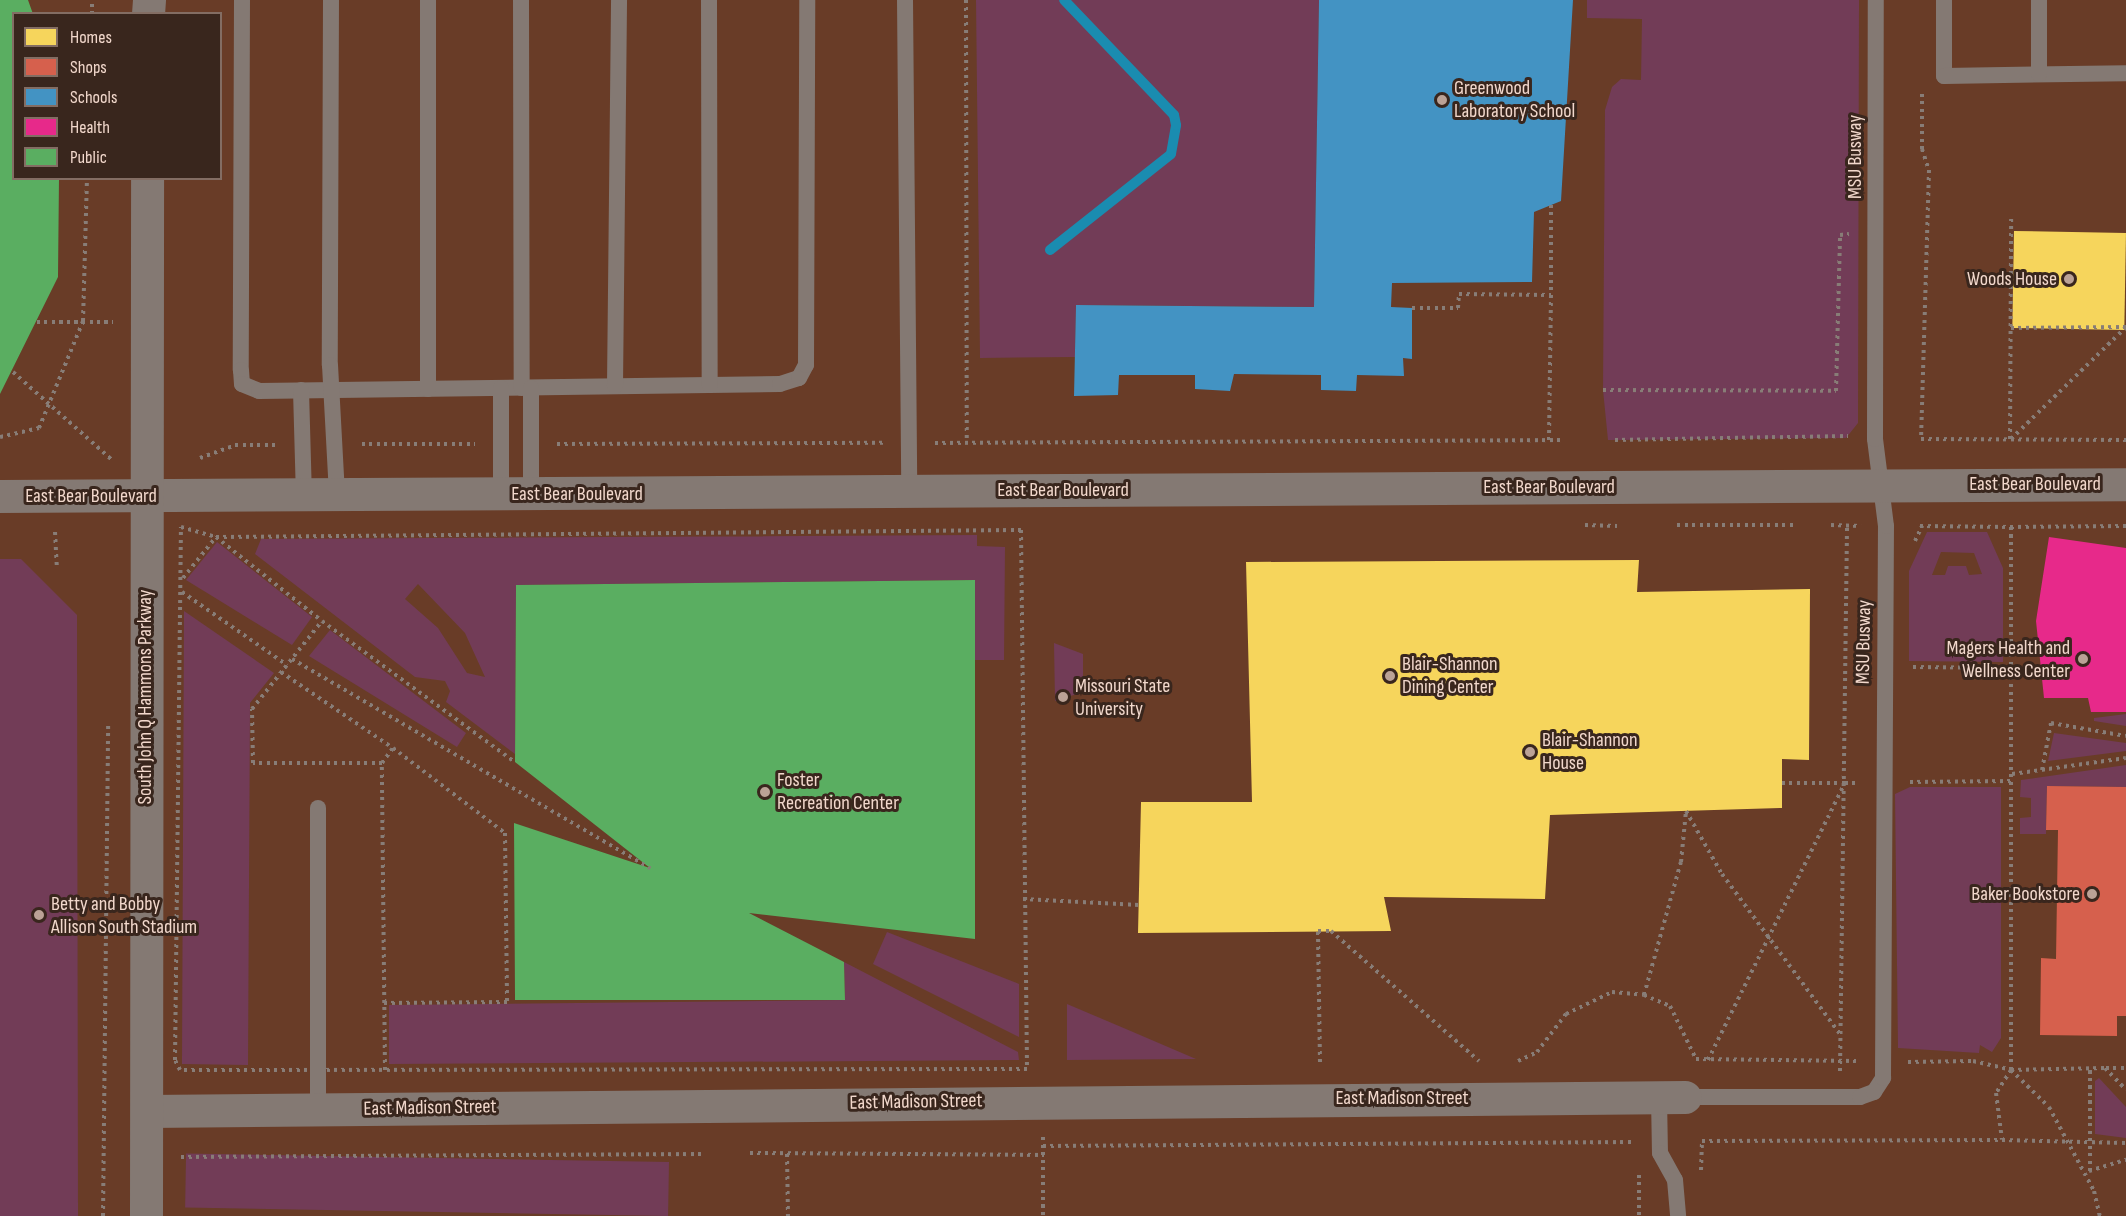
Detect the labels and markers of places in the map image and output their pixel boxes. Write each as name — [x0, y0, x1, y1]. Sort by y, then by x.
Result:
place label: Greenwood Laboratory School — [1454, 77, 1575, 124]
marker: Greenwood Laboratory School — [1435, 93, 1449, 107]
place label: Woods House — [1967, 267, 2057, 291]
marker: Woods House — [2062, 272, 2076, 286]
place label: Magers Health and Wellness Center — [1947, 636, 2070, 683]
marker: Magers Health and Wellness Center — [2074, 650, 2092, 668]
place label: Blair-Shannon Dining Center — [1402, 652, 1498, 699]
marker: Blair-Shannon Dining Center — [1383, 669, 1397, 683]
place label: Missouri State University — [1075, 674, 1170, 721]
marker: Missouri State University — [1056, 690, 1070, 704]
place label: Blair-Shannon House — [1542, 728, 1638, 775]
marker: Blair-Shannon House — [1523, 745, 1537, 759]
place label: Foster Recreation Center — [777, 768, 899, 815]
marker: Foster Recreation Center — [758, 785, 772, 799]
place label: Baker Bookstore — [1971, 882, 2080, 906]
marker: Baker Bookstore — [2085, 887, 2099, 901]
place label: Betty and Bobby Allison South Stadium — [51, 892, 197, 939]
marker: Betty and Bobby Allison South Stadium — [32, 908, 46, 922]

